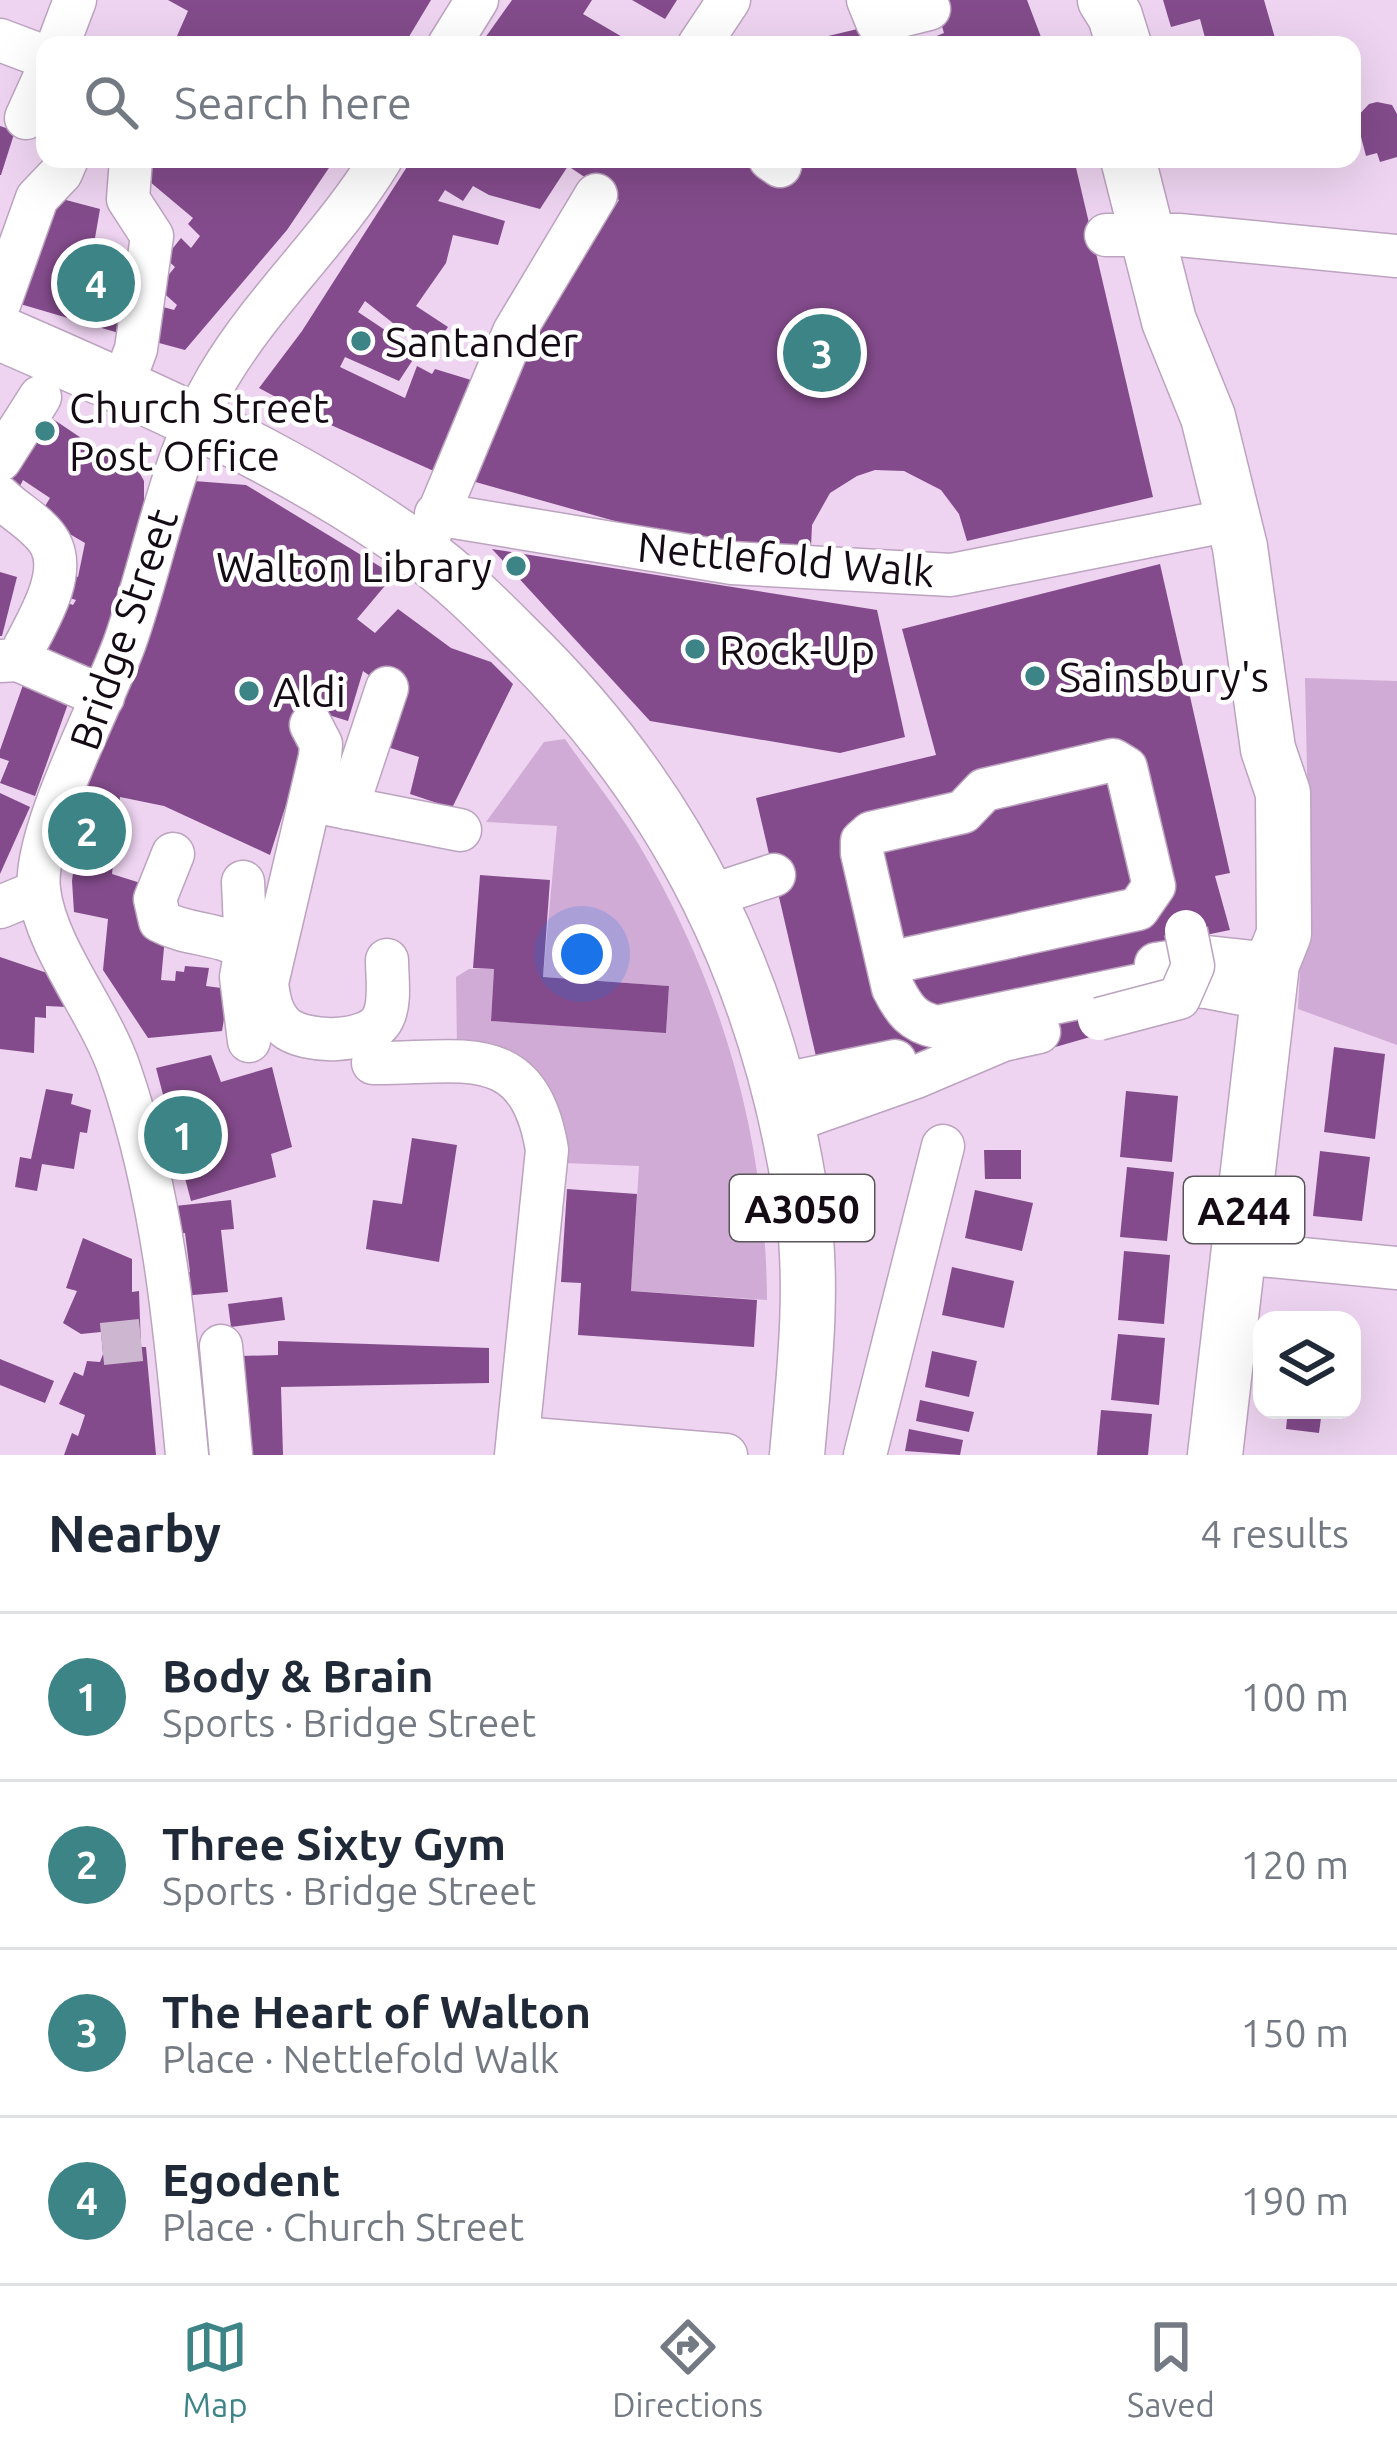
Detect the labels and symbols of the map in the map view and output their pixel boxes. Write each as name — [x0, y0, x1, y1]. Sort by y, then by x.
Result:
pin: 4 — [57, 238, 135, 328]
pin: 3 — [783, 308, 861, 398]
place label: Santander — [385, 318, 578, 365]
marker: Santander — [348, 328, 374, 354]
place label: Church Street Post Office — [69, 384, 329, 479]
marker: Church Street Post Office — [32, 418, 58, 444]
street label: Bridge Street — [60, 502, 186, 756]
street label: Nettlefold Walk — [636, 523, 936, 595]
place label: Walton Library — [216, 543, 492, 590]
marker: Walton Library — [503, 553, 529, 579]
place label: Rock-Up — [719, 626, 875, 673]
marker: Rock-Up — [682, 636, 708, 662]
place label: Sainsbury's — [1059, 653, 1269, 700]
marker: Sainsbury's — [1022, 663, 1048, 689]
place label: Aldi — [273, 668, 346, 715]
marker: Aldi — [236, 678, 262, 704]
pin: 2 — [48, 786, 126, 876]
your location — [552, 924, 612, 984]
pin: 1 — [144, 1090, 222, 1180]
road number: A3050 — [730, 1175, 874, 1241]
road number: A244 — [1184, 1177, 1304, 1243]

